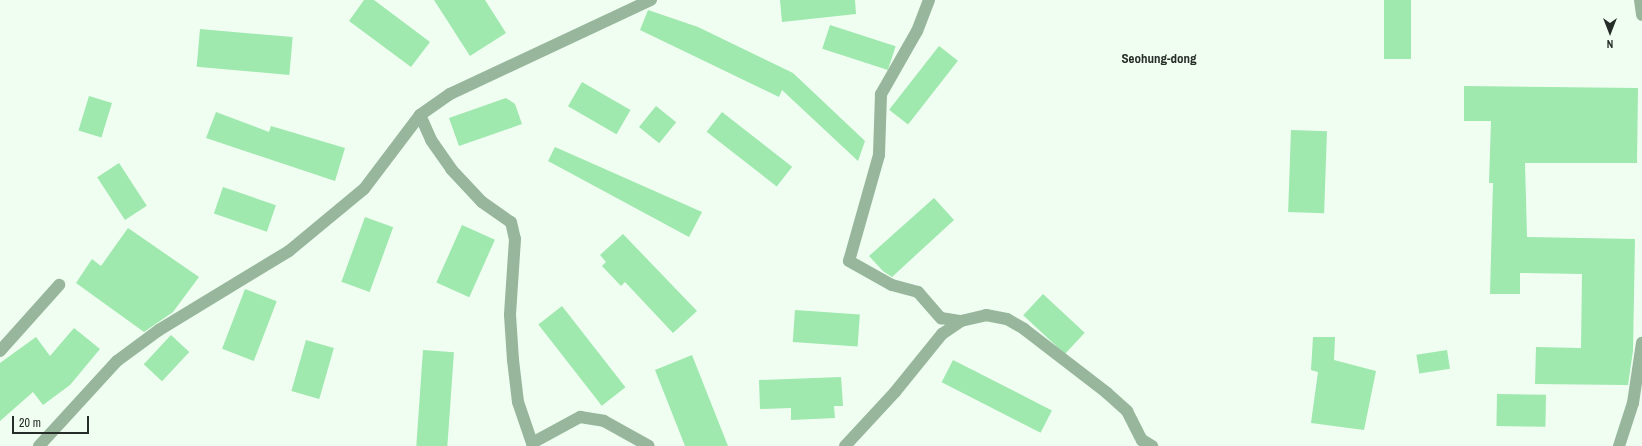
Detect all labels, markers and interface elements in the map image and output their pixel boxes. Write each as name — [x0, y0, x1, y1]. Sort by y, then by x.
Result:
north arrow — [1590, 12, 1630, 52]
text: N — [1607, 37, 1613, 51]
district label: Seohung-dong — [1121, 51, 1197, 67]
scale bar — [14, 408, 91, 434]
text: 20 m — [19, 415, 41, 431]

